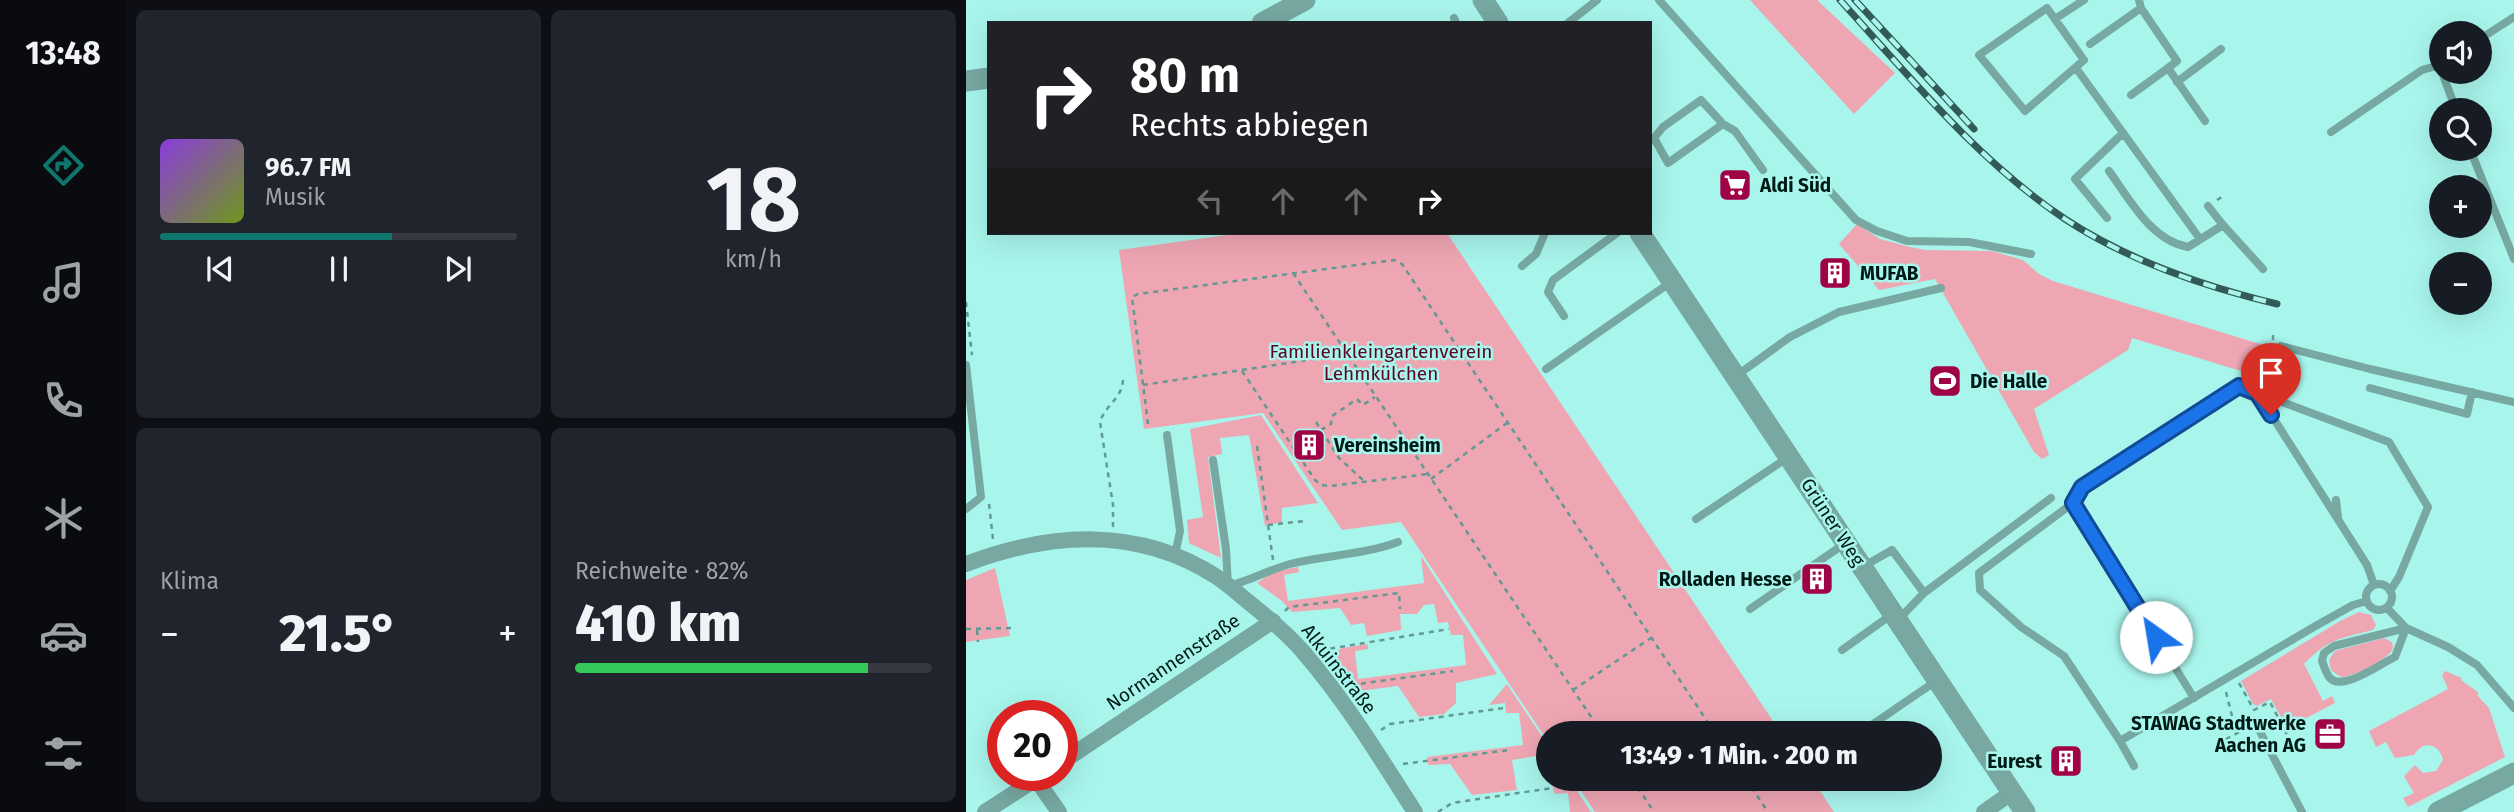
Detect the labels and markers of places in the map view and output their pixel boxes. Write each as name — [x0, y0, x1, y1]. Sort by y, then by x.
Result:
supermarket icon: Aldi Süd — [1716, 166, 1754, 204]
place label: Aldi Süd — [1759, 174, 1831, 197]
building icon: MUFAB — [1816, 254, 1854, 292]
place label: MUFAB — [1860, 262, 1919, 285]
pin — [2241, 343, 2301, 415]
sports icon: Die Halle — [1926, 362, 1964, 400]
place label: Die Halle — [1970, 370, 2047, 393]
building icon: Vereinsheim — [1290, 426, 1328, 464]
place label: Vereinsheim — [1333, 434, 1441, 457]
building icon: Rolladen Hesse — [1798, 560, 1836, 598]
place label: Rolladen Hesse — [1659, 568, 1792, 591]
place label: STAWAG Stadtwerke Aachen AG — [2131, 712, 2306, 757]
office icon: STAWAG Stadtwerke Aachen AG — [2311, 715, 2349, 753]
building icon: Eurest — [2047, 742, 2085, 780]
place label: Eurest — [1987, 750, 2043, 773]

